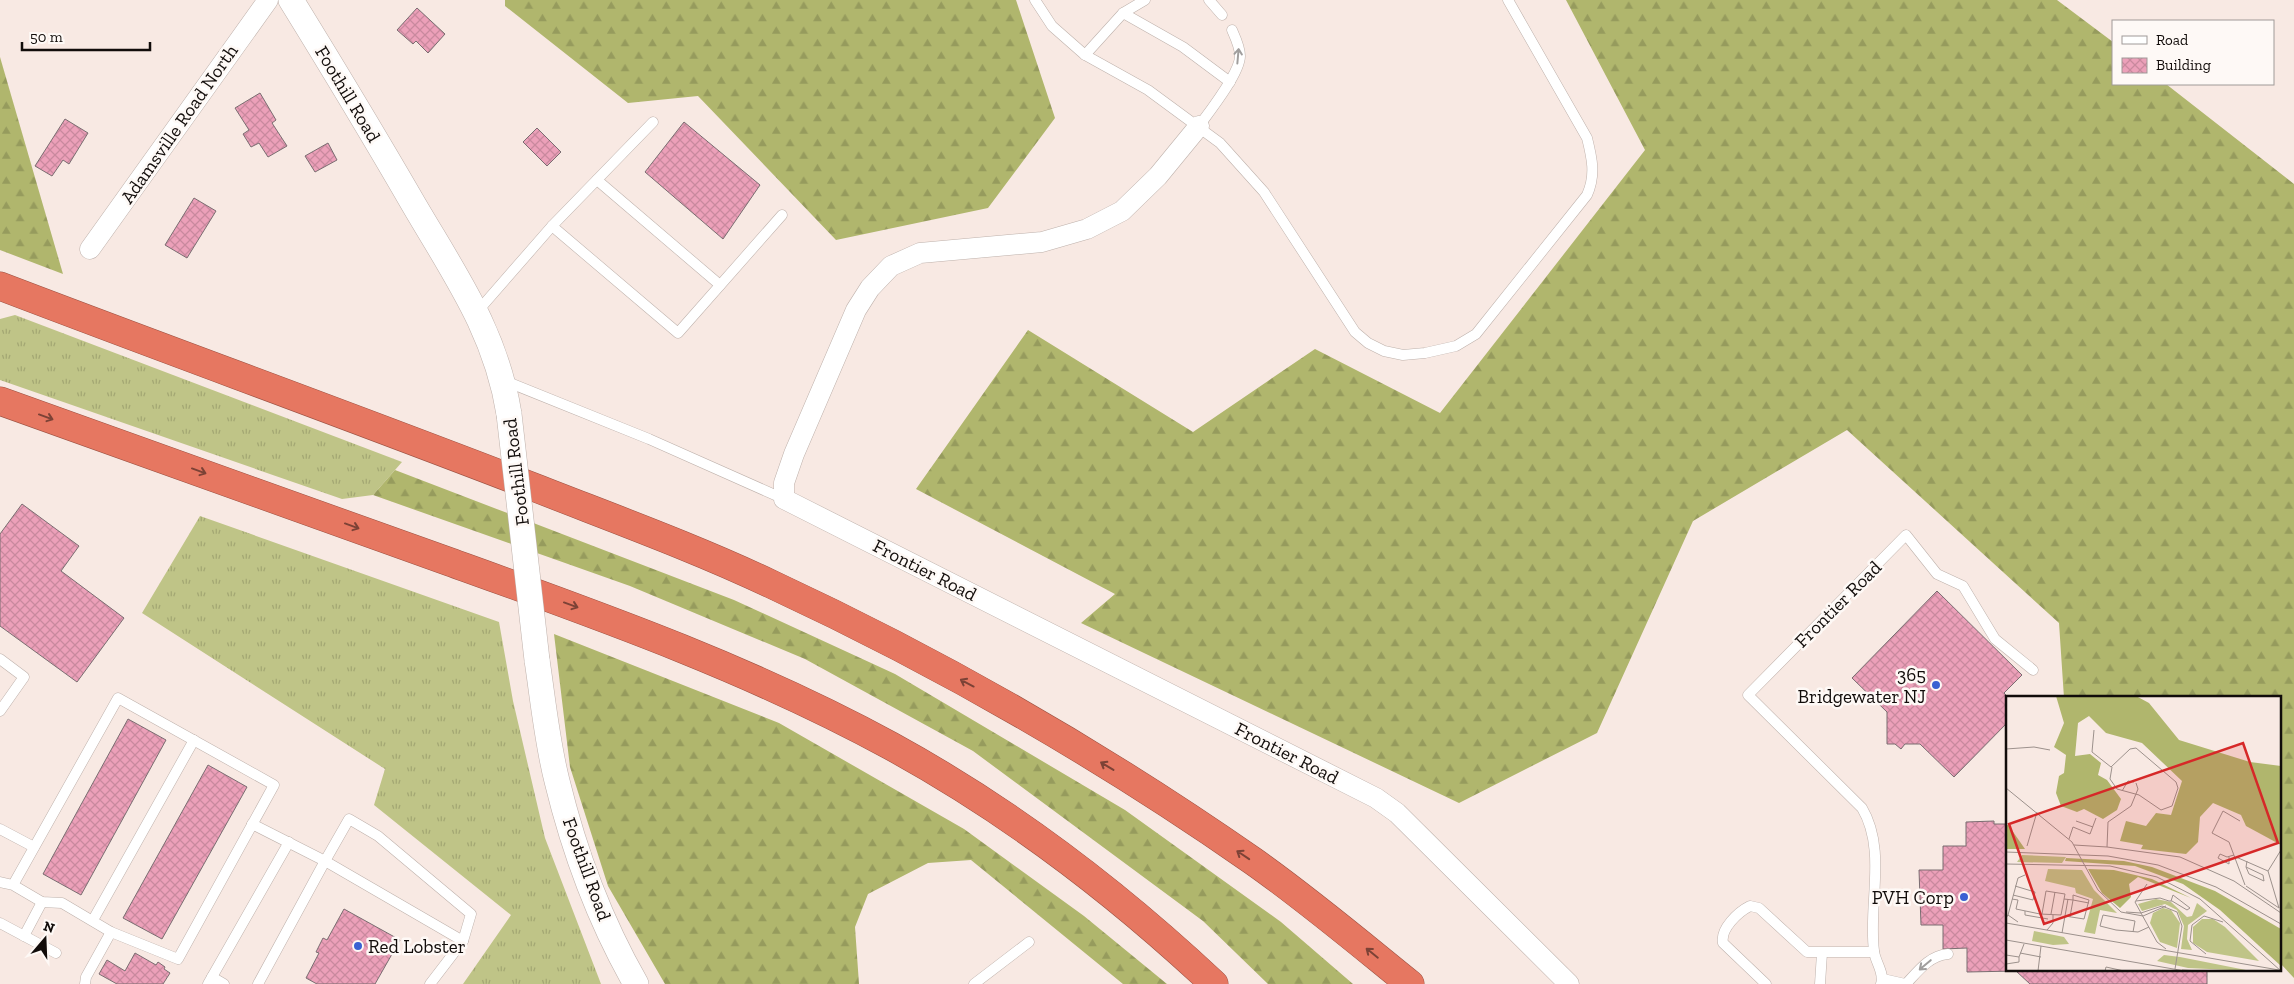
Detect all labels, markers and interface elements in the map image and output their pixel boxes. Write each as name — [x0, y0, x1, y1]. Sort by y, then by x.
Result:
scale bar — [22, 20, 150, 52]
legend — [2112, 20, 2274, 85]
text: 50 m — [30, 28, 63, 46]
text: Road — [2156, 31, 2189, 49]
street label: Adamsville Road North — [115, 40, 243, 208]
street label: Foothill Road — [310, 42, 386, 147]
one-way arrow — [1233, 49, 1243, 65]
text: Building — [2156, 56, 2211, 74]
one-way arrow — [38, 413, 53, 422]
street label: Foothill Road — [498, 416, 534, 527]
one-way arrow — [191, 467, 206, 476]
one-way arrow — [344, 522, 359, 531]
street label: Frontier Road — [869, 534, 981, 606]
street label: Frontier Road — [1790, 555, 1887, 652]
one-way arrow — [562, 601, 578, 610]
place label: 365 Bridgewater NJ — [1797, 663, 1926, 708]
one-way arrow — [960, 678, 975, 687]
marker: 365 Bridgewater NJ — [1930, 679, 1942, 691]
inset map — [2006, 696, 2282, 972]
street label: Frontier Road — [1231, 717, 1343, 789]
one-way arrow — [1100, 760, 1114, 770]
street label: Foothill Road — [558, 814, 616, 924]
one-way arrow — [1236, 849, 1250, 860]
place label: PVH Corp — [1872, 886, 1954, 909]
marker: PVH Corp — [1958, 891, 1970, 903]
north arrow — [20, 914, 70, 964]
text: N — [41, 917, 57, 937]
place label: Red Lobster — [368, 935, 466, 958]
marker: Red Lobster — [352, 940, 364, 952]
one-way arrow — [1366, 948, 1379, 959]
one-way arrow — [1919, 960, 1932, 971]

